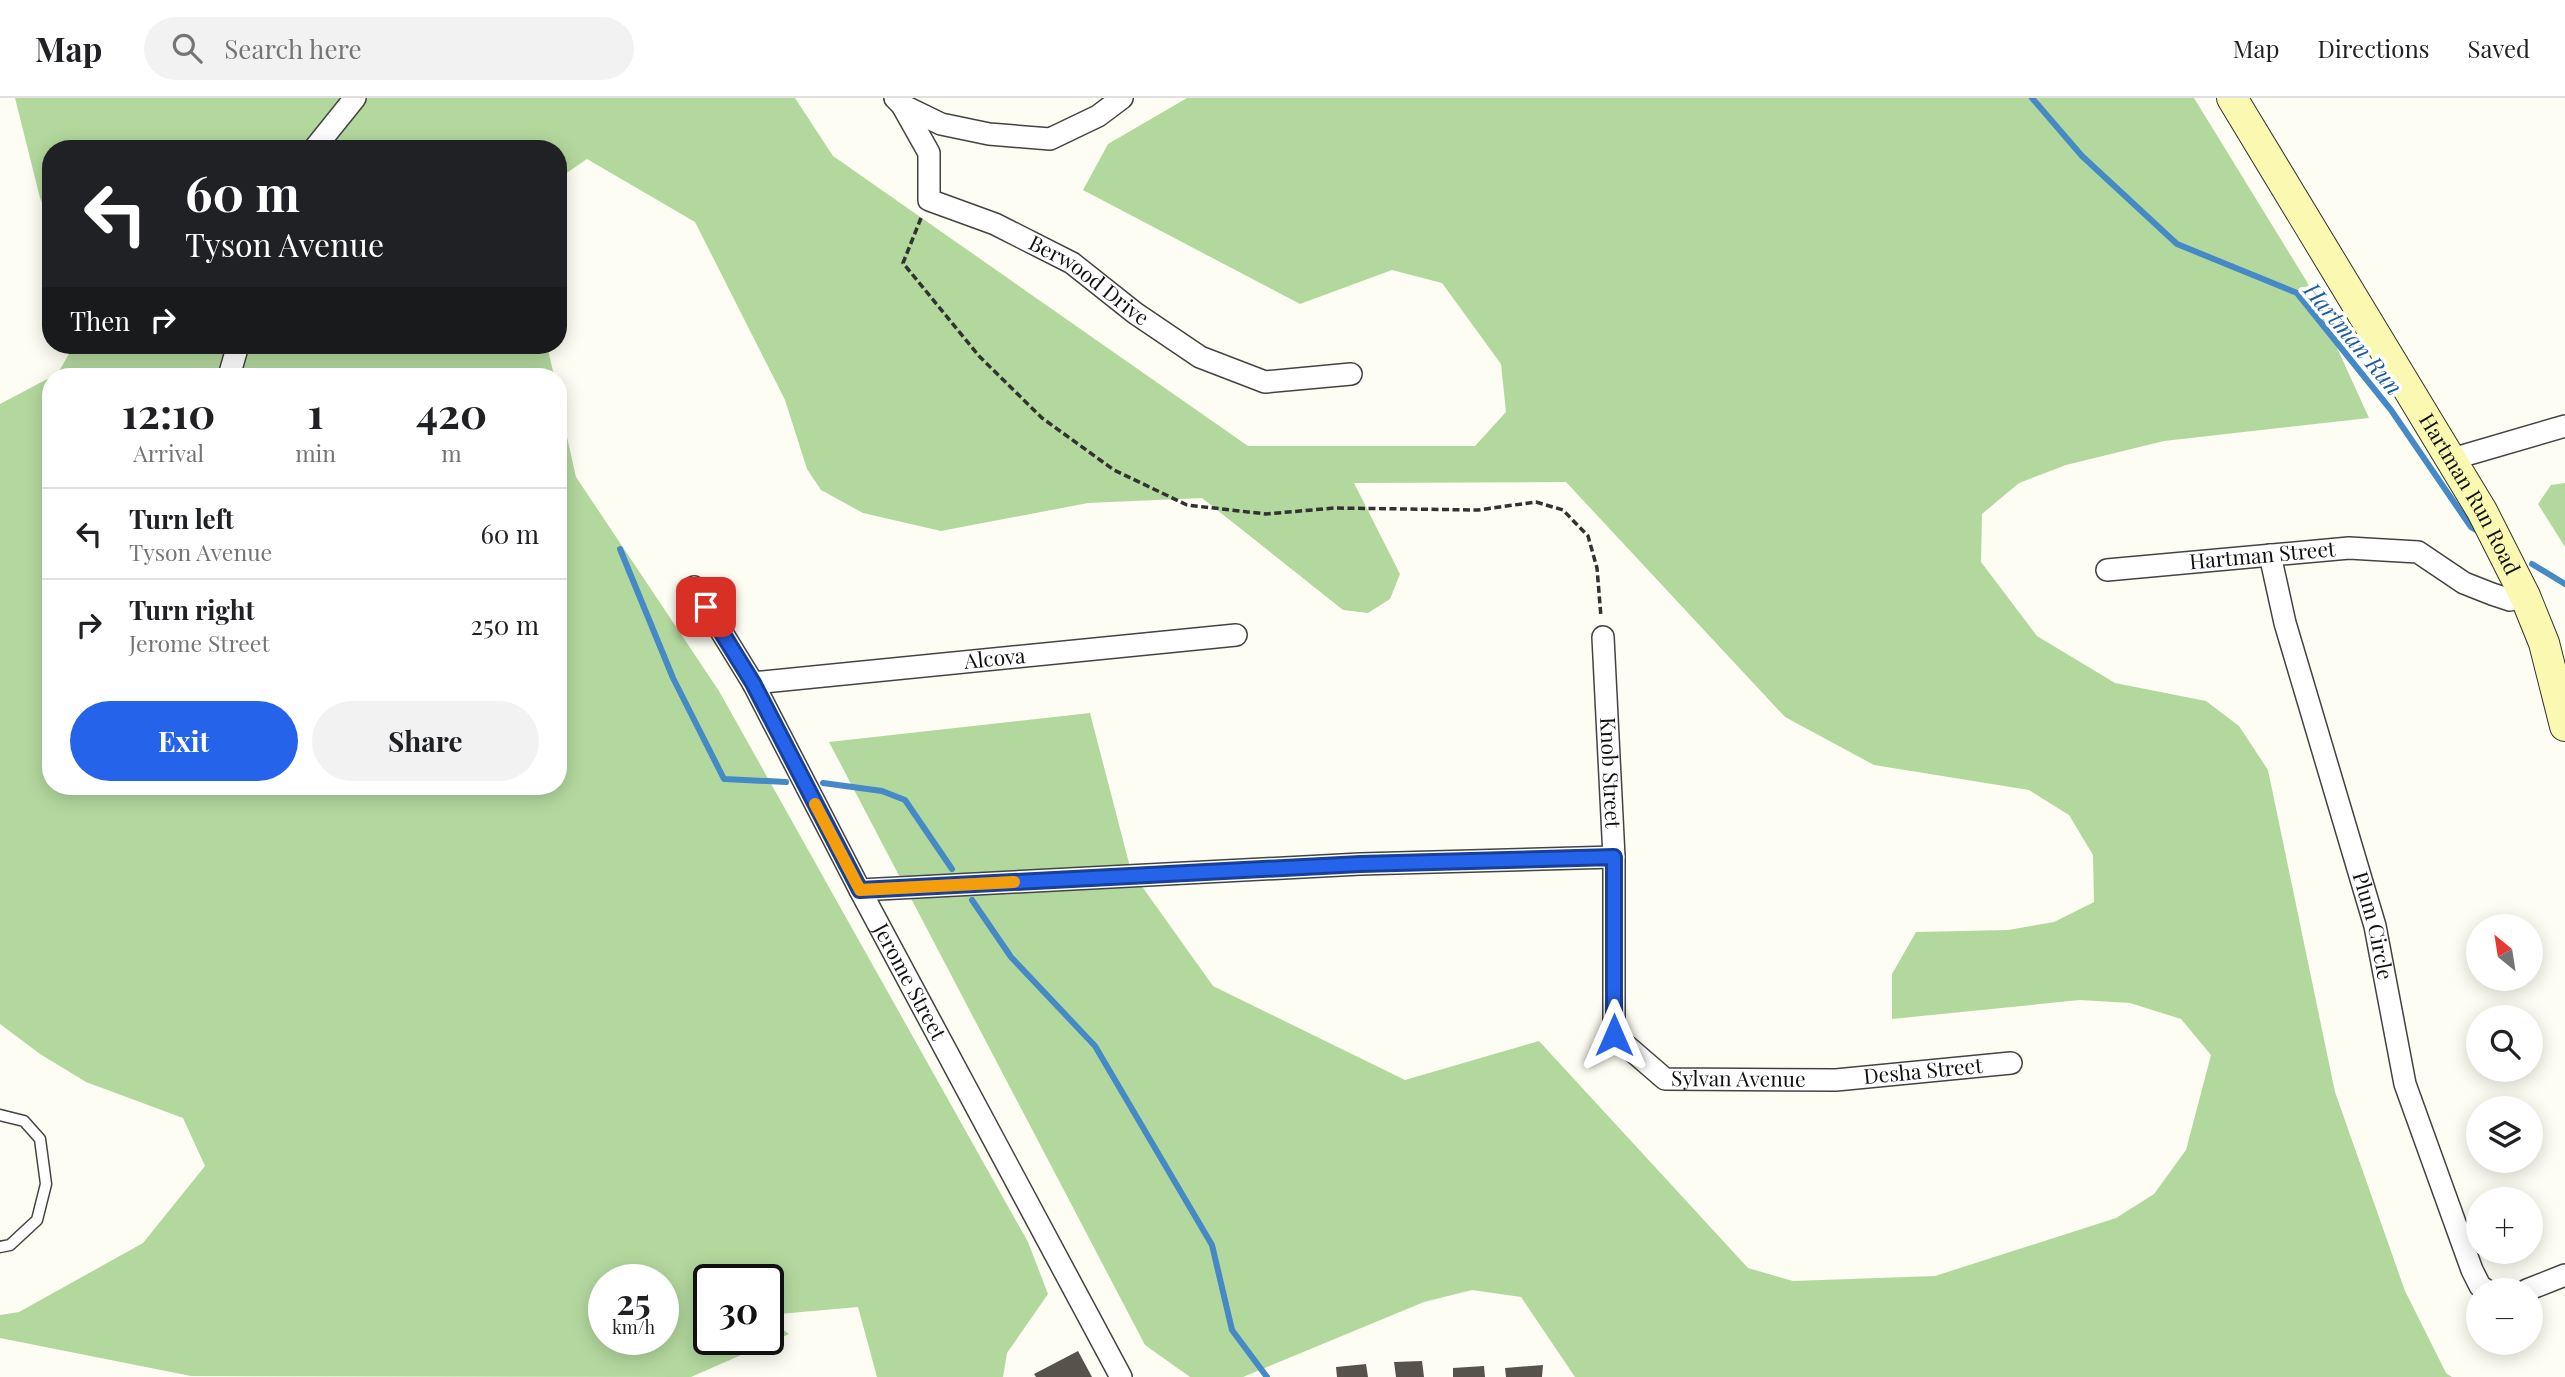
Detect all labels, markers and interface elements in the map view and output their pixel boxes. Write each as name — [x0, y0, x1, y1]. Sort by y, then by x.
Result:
search box — [144, 17, 634, 80]
text: Map — [35, 26, 102, 70]
icon: search — [168, 29, 206, 67]
text: Search here — [224, 31, 362, 66]
text: Map — [2233, 32, 2279, 64]
text: Directions — [2317, 32, 2430, 64]
text: Saved — [2468, 32, 2530, 64]
text: 60 m — [185, 159, 300, 224]
icon: left — [70, 168, 161, 259]
text: Tyson Avenue — [185, 222, 384, 265]
street label: Berwood Drive — [1025, 227, 1155, 331]
water label: Hartman Run — [2297, 275, 2410, 401]
icon: right — [144, 301, 182, 339]
text: Then — [70, 303, 130, 338]
text: 12:10 — [122, 384, 215, 440]
text: 1 — [308, 384, 324, 440]
text: 420 — [416, 384, 487, 440]
street label: Hartman Run Road — [2414, 407, 2528, 579]
text: Arrival — [133, 437, 204, 468]
text: min — [295, 437, 336, 468]
text: m — [441, 437, 462, 468]
text: Turn left — [129, 501, 234, 536]
icon: left — [70, 515, 108, 553]
text: 60 m — [480, 516, 539, 551]
street label: Hartman Street — [2188, 533, 2337, 574]
text: Tyson Avenue — [129, 536, 272, 567]
pin — [676, 577, 736, 637]
icon: arrive — [687, 588, 725, 626]
text: Turn right — [129, 592, 255, 627]
icon: right — [70, 606, 108, 644]
text: 250 m — [471, 607, 539, 642]
text: Jerome Street — [129, 627, 270, 658]
street label: Alcova — [962, 640, 1027, 674]
button: Exit — [70, 701, 298, 781]
button: Share — [312, 701, 539, 781]
street label: Knob Street — [1595, 716, 1629, 830]
street label: Plum Circle — [2348, 868, 2401, 982]
north arrow — [2466, 914, 2543, 990]
map controls — [2466, 914, 2543, 1355]
street label: Jerome Street — [868, 917, 954, 1045]
position arrow — [1577, 998, 1651, 1072]
button: search — [2466, 1005, 2543, 1082]
street label: Desha Street — [1862, 1050, 1984, 1089]
street label: Sylvan Avenue — [1671, 1063, 1806, 1092]
button: layers — [2466, 1096, 2543, 1173]
button: + — [2466, 1187, 2543, 1264]
speed limit sign: 30 — [693, 1264, 784, 1355]
text: 25 — [616, 1277, 651, 1324]
button: − — [2466, 1278, 2543, 1355]
text: km/h — [612, 1315, 655, 1339]

